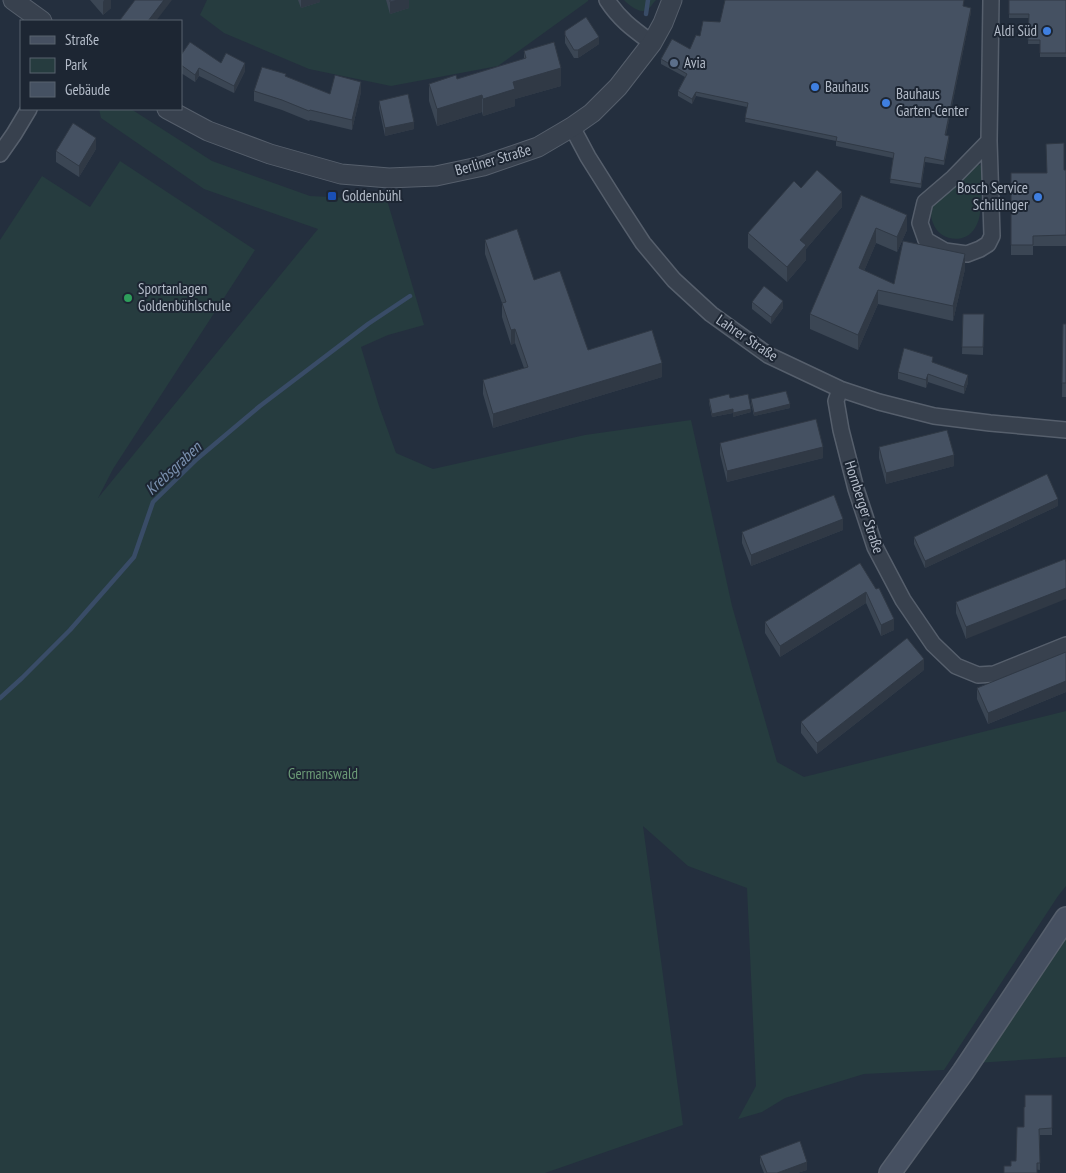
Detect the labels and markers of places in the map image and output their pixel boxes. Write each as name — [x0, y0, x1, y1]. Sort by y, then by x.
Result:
place label: Aldi Süd — [994, 21, 1037, 40]
marker: Aldi Süd — [1041, 25, 1053, 37]
place label: Avia — [684, 53, 706, 72]
marker: Avia — [668, 57, 680, 69]
place label: Bauhaus — [825, 77, 869, 96]
marker: Bauhaus — [809, 81, 821, 93]
place label: Bauhaus Garten-Center — [896, 84, 969, 120]
marker: Bauhaus Garten-Center — [880, 97, 892, 109]
place label: Bosch Service Schillinger — [957, 178, 1029, 214]
place label: Goldenbühl — [342, 186, 402, 205]
marker: Goldenbühl — [326, 190, 338, 202]
marker: Bosch Service Schillinger — [1032, 191, 1044, 203]
place label: Sportanlagen Goldenbühlschule — [138, 279, 231, 315]
marker: Sportanlagen Goldenbühlschule — [122, 292, 134, 304]

